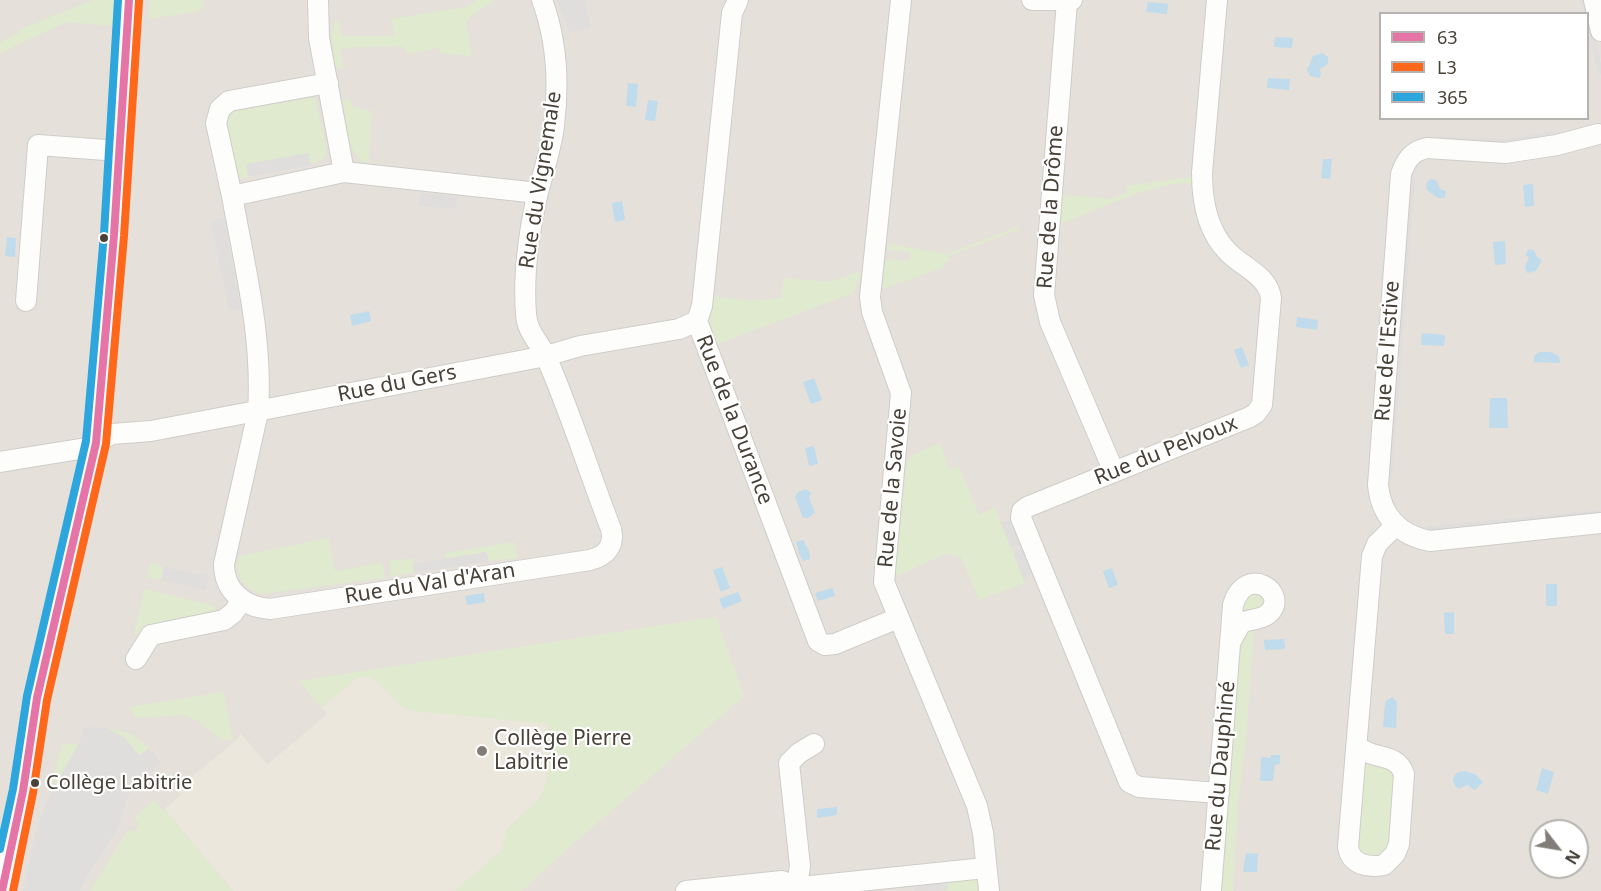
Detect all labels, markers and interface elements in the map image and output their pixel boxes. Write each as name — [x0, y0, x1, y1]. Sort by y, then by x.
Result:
legend — [1379, 12, 1589, 120]
text: 63 — [1437, 25, 1458, 49]
text: L3 — [1437, 55, 1457, 79]
text: 365 — [1437, 85, 1468, 109]
street label: Rue du Vignemale — [515, 90, 567, 270]
street label: Rue de la Drôme — [1033, 124, 1069, 290]
unlabelled marker — [98, 232, 110, 244]
street label: Rue de l'Estive — [1371, 280, 1405, 422]
street label: Rue de la Durance — [690, 332, 778, 508]
street label: Rue du Gers — [335, 360, 459, 408]
street label: Rue de la Savoie — [873, 407, 913, 569]
street label: Rue du Pelvoux — [1091, 411, 1241, 491]
street label: Rue du Val d'Aran — [343, 558, 517, 610]
street label: Rue du Dauphiné — [1201, 680, 1241, 852]
place label: Collège Pierre Labitrie — [494, 726, 632, 776]
marker: Collège Pierre Labitrie — [475, 744, 489, 758]
place label: Collège Labitrie — [46, 771, 192, 795]
marker: Collège Labitrie — [29, 777, 41, 789]
north arrow — [1529, 819, 1589, 879]
text: N — [1560, 846, 1585, 868]

